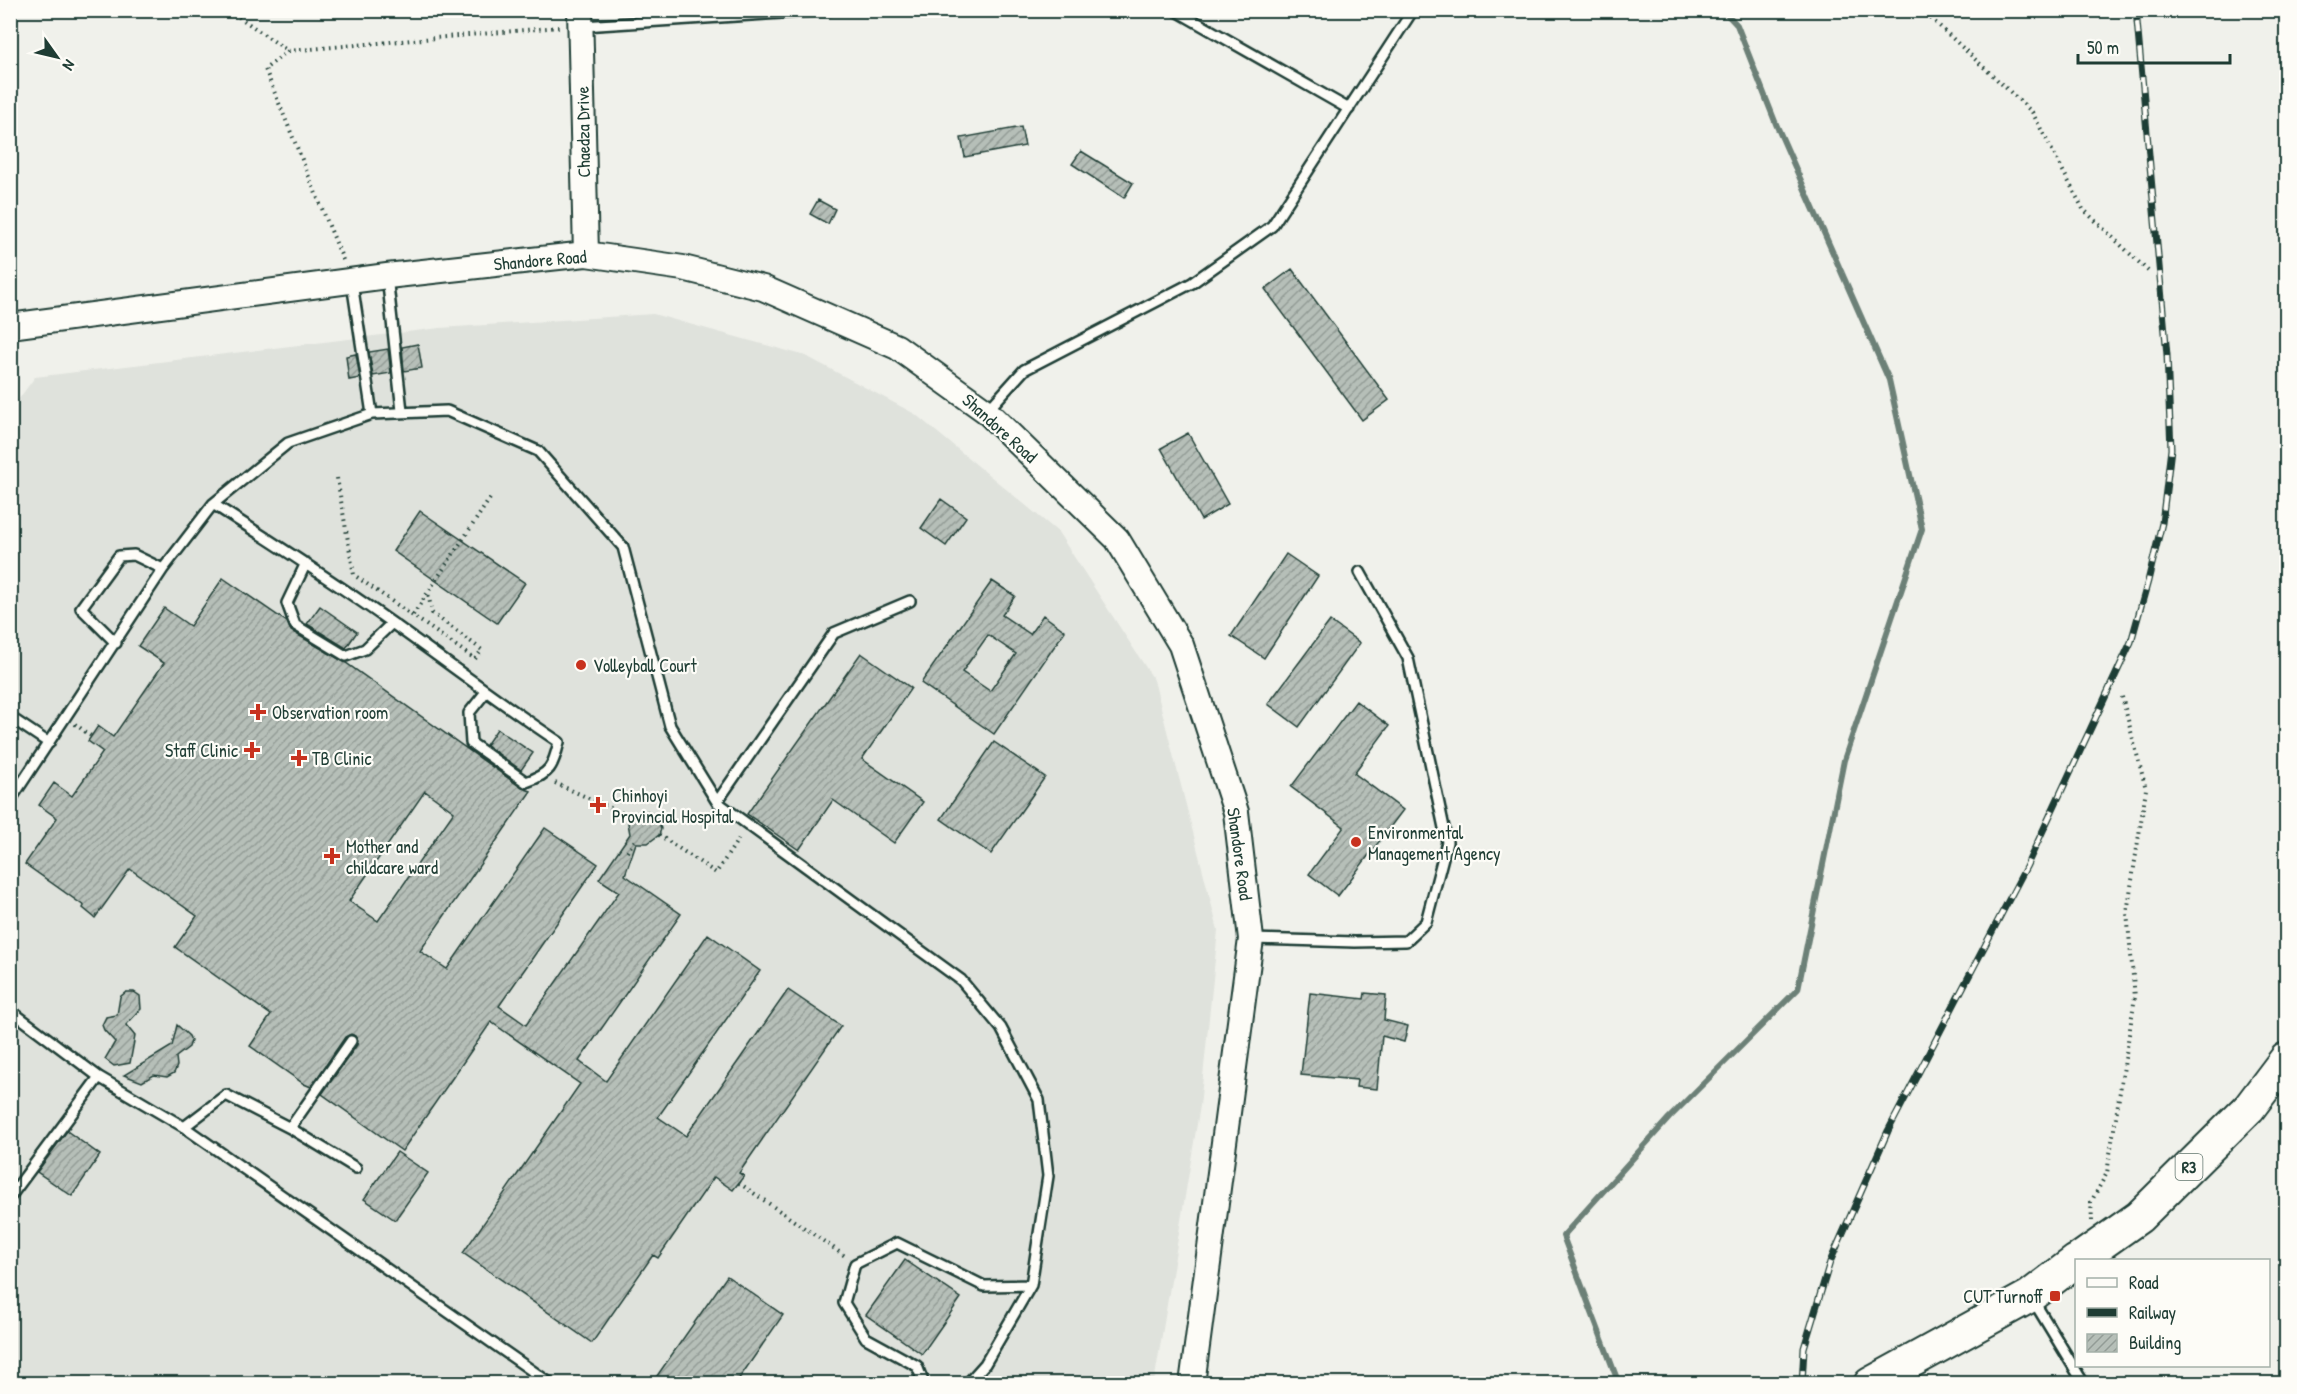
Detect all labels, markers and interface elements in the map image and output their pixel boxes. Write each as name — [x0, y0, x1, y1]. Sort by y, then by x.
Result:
north arrow — [27, 27, 87, 87]
scale bar — [2078, 27, 2230, 65]
text: 50 m — [2087, 35, 2119, 60]
text: N — [58, 56, 81, 75]
street label: Chaedza Drive — [570, 86, 596, 178]
street label: Shandore Road — [493, 243, 587, 277]
street label: Shandore Road — [957, 388, 1043, 468]
place label: Volleyball Court — [593, 653, 698, 678]
marker: Volleyball Court — [574, 658, 588, 672]
place label: Observation room — [272, 700, 388, 725]
marker: Observation room — [249, 703, 267, 721]
place label: Staff Clinic — [165, 738, 238, 763]
marker: Staff Clinic — [243, 741, 261, 759]
place label: TB Clinic — [312, 746, 372, 771]
marker: TB Clinic — [290, 749, 308, 767]
place label: Chinhoyi Provincial Hospital — [612, 783, 734, 829]
marker: Chinhoyi Provincial Hospital — [589, 796, 607, 814]
street label: Shandore Road — [1221, 806, 1259, 902]
place label: Environmental Management Agency — [1368, 820, 1501, 866]
place label: Mother and childcare ward — [346, 834, 438, 880]
marker: Environmental Management Agency — [1349, 835, 1363, 849]
marker: Mother and childcare ward — [323, 847, 341, 865]
road number: R3 — [2176, 1154, 2202, 1180]
legend — [2075, 1259, 2270, 1367]
text: Road — [2129, 1270, 2159, 1295]
place label: CUT Turnoff — [1963, 1284, 2044, 1309]
marker: CUT Turnoff — [2048, 1289, 2062, 1303]
text: Railway — [2129, 1300, 2176, 1325]
text: Building — [2129, 1330, 2181, 1355]

